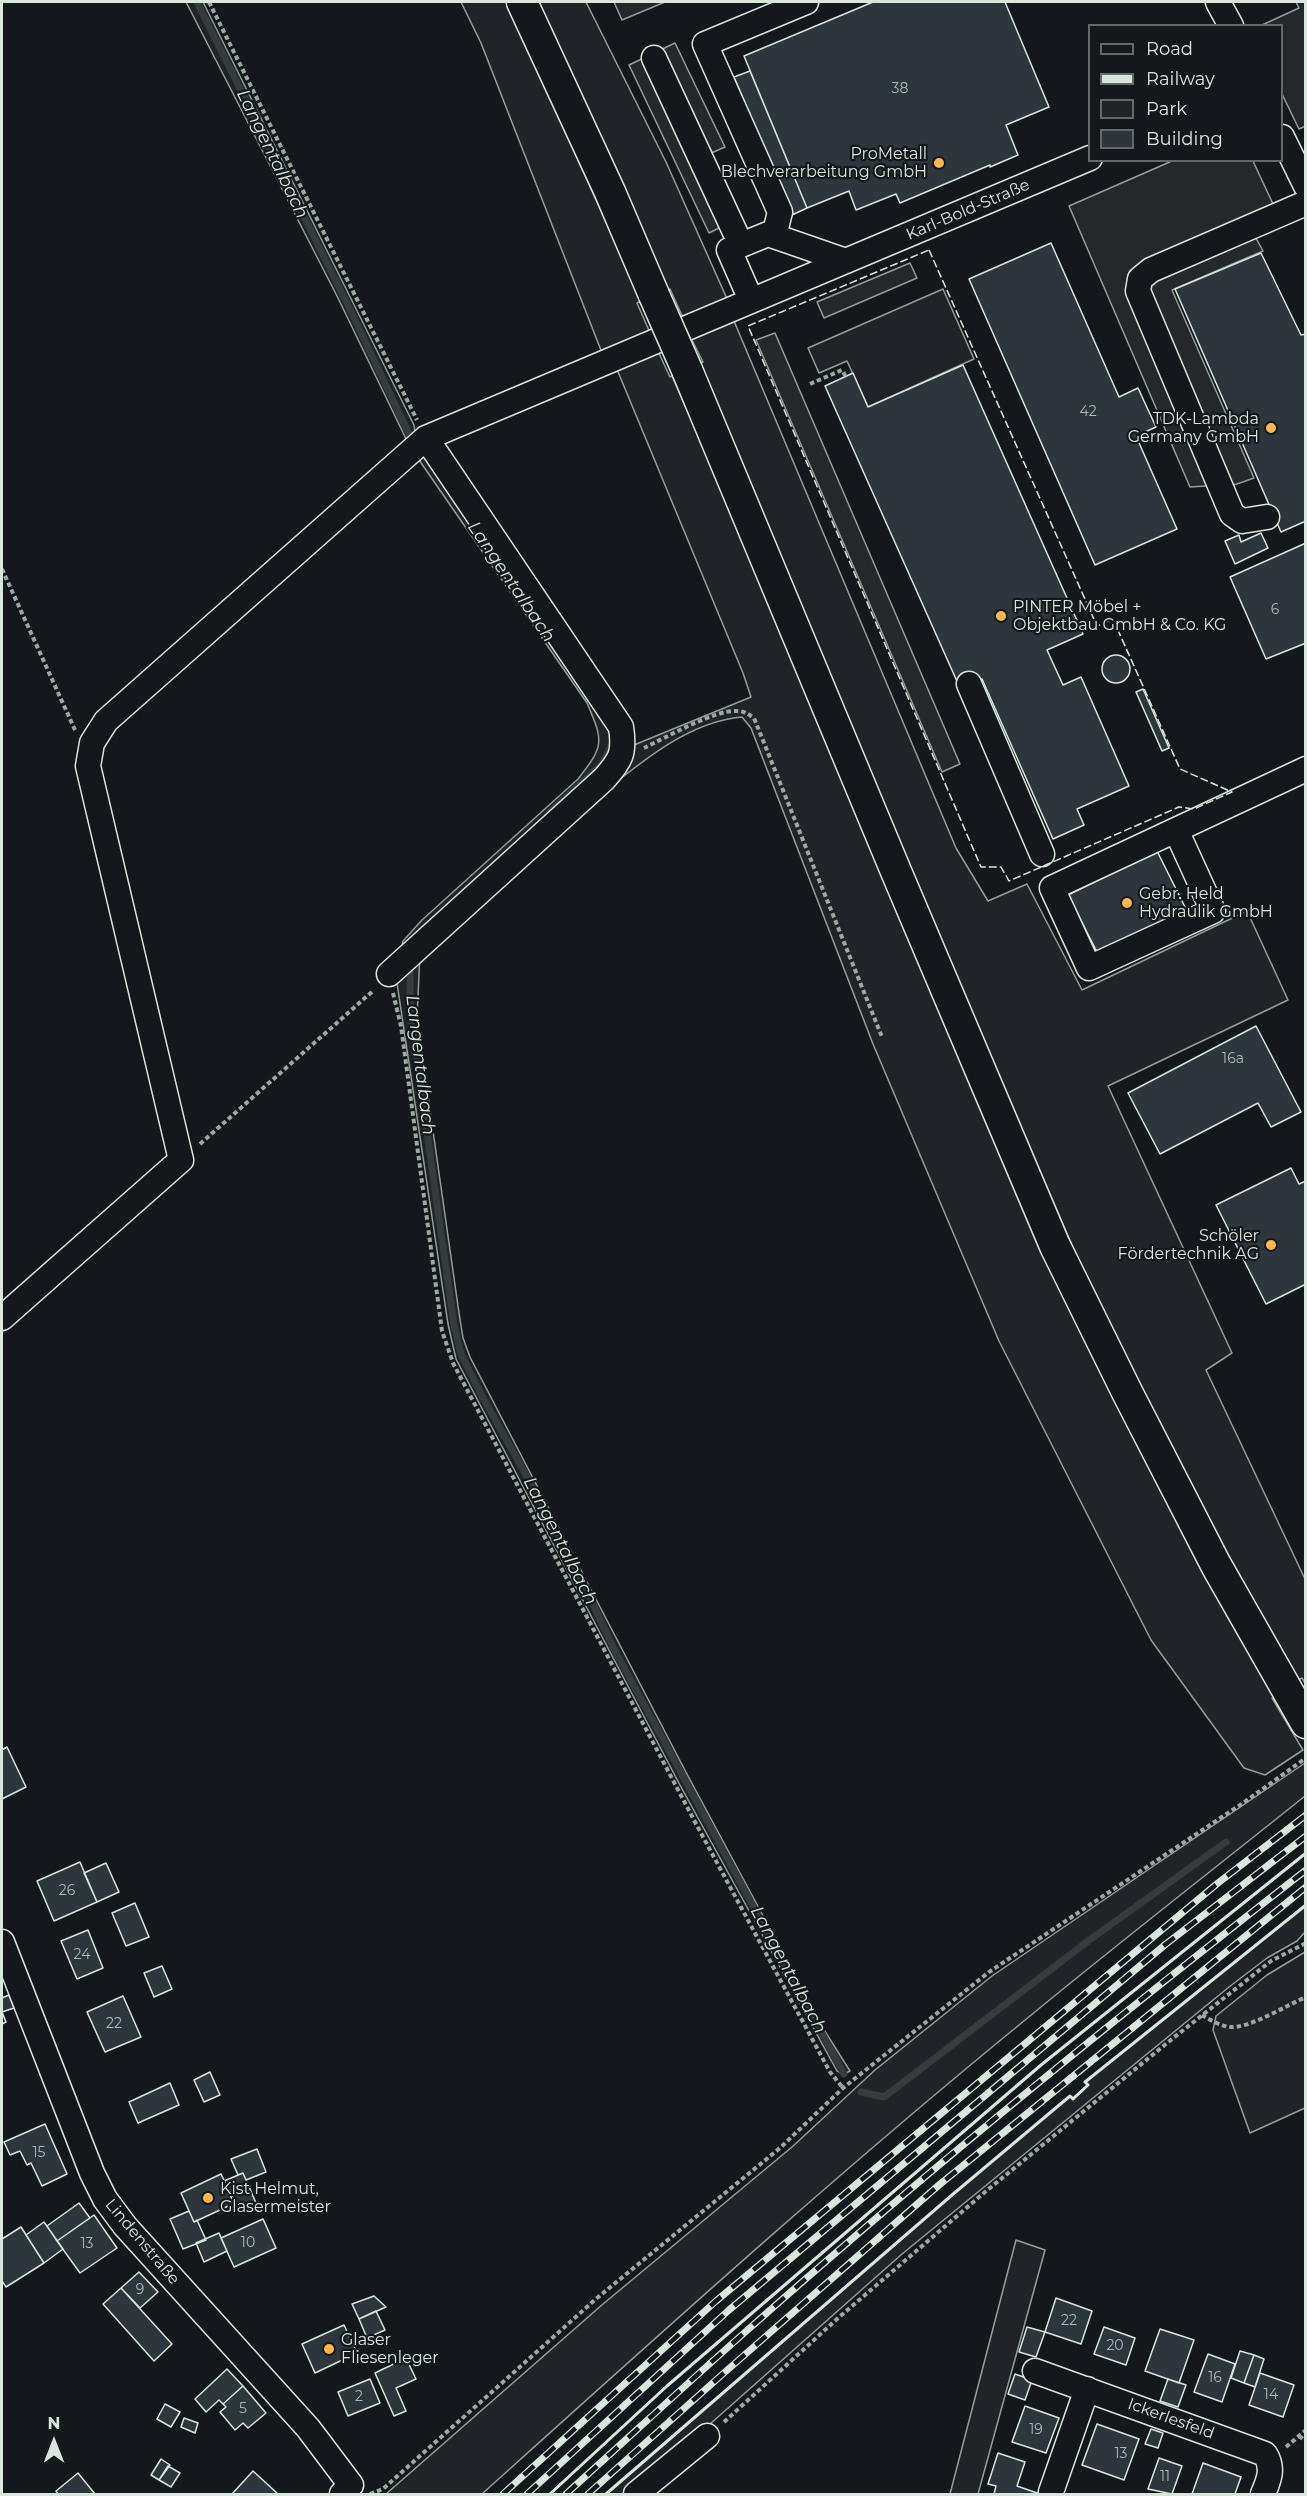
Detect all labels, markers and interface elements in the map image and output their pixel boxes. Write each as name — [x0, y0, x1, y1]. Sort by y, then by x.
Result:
legend — [1088, 24, 1283, 162]
text: Road — [1146, 38, 1193, 60]
text: Railway — [1146, 68, 1215, 90]
house number: 38 — [892, 81, 908, 97]
water label: Langentalbach — [231, 86, 313, 222]
text: Park — [1146, 98, 1187, 120]
text: Building — [1146, 128, 1223, 150]
place label: ProMetall Blechverarbeitung GmbH — [721, 144, 927, 182]
marker: ProMetall Blechverarbeitung GmbH — [932, 156, 946, 170]
street label: Karl-Bold-Straße — [903, 175, 1033, 245]
house number: 42 — [1079, 404, 1097, 420]
place label: TDK-Lambda Germany GmbH — [1128, 409, 1259, 447]
marker: TDK-Lambda Germany GmbH — [1264, 421, 1278, 435]
water label: Langentalbach — [463, 518, 559, 646]
place label: PINTER Möbel + Objektbau GmbH & Co. KG — [1013, 597, 1226, 635]
house number: 6 — [1271, 602, 1279, 618]
marker: PINTER Möbel + Objektbau GmbH & Co. KG — [994, 609, 1008, 623]
place label: Gebr. Held Hydraulik GmbH — [1139, 884, 1273, 922]
marker: Gebr. Held Hydraulik GmbH — [1120, 896, 1134, 910]
water label: Langentalbach — [401, 994, 439, 1136]
house number: 16a — [1222, 1051, 1244, 1067]
place label: Schöler Fördertechnik AG — [1118, 1226, 1259, 1264]
marker: Schöler Fördertechnik AG — [1264, 1238, 1278, 1252]
water label: Langentalbach — [518, 1473, 602, 1609]
house number: 26 — [59, 1883, 75, 1899]
water label: Langentalbach — [745, 1903, 831, 2037]
house number: 24 — [74, 1947, 90, 1963]
house number: 22 — [106, 2016, 122, 2032]
house number: 15 — [33, 2145, 45, 2161]
place label: Kist Helmut, Glasermeister — [220, 2179, 331, 2217]
marker: Kist Helmut, Glasermeister — [201, 2191, 215, 2205]
street label: Lindenstraße — [101, 2195, 183, 2289]
house number: 10 — [241, 2235, 255, 2251]
house number: 13 — [81, 2236, 93, 2252]
house number: 9 — [136, 2282, 144, 2298]
house number: 22 — [1061, 2313, 1077, 2329]
place label: Glaser Fliesenleger — [341, 2330, 439, 2368]
house number: 20 — [1106, 2338, 1124, 2354]
marker: Glaser Fliesenleger — [322, 2342, 336, 2356]
house number: 16 — [1208, 2370, 1222, 2386]
house number: 14 — [1264, 2387, 1278, 2403]
house number: 2 — [355, 2389, 363, 2405]
street label: Ickerlesfeld — [1125, 2394, 1217, 2444]
house number: 5 — [239, 2401, 247, 2417]
north arrow — [24, 2412, 84, 2472]
text: N — [48, 2414, 60, 2433]
house number: 19 — [1029, 2422, 1043, 2438]
house number: 13 — [1115, 2446, 1127, 2462]
house number: 11 — [1160, 2469, 1170, 2485]

